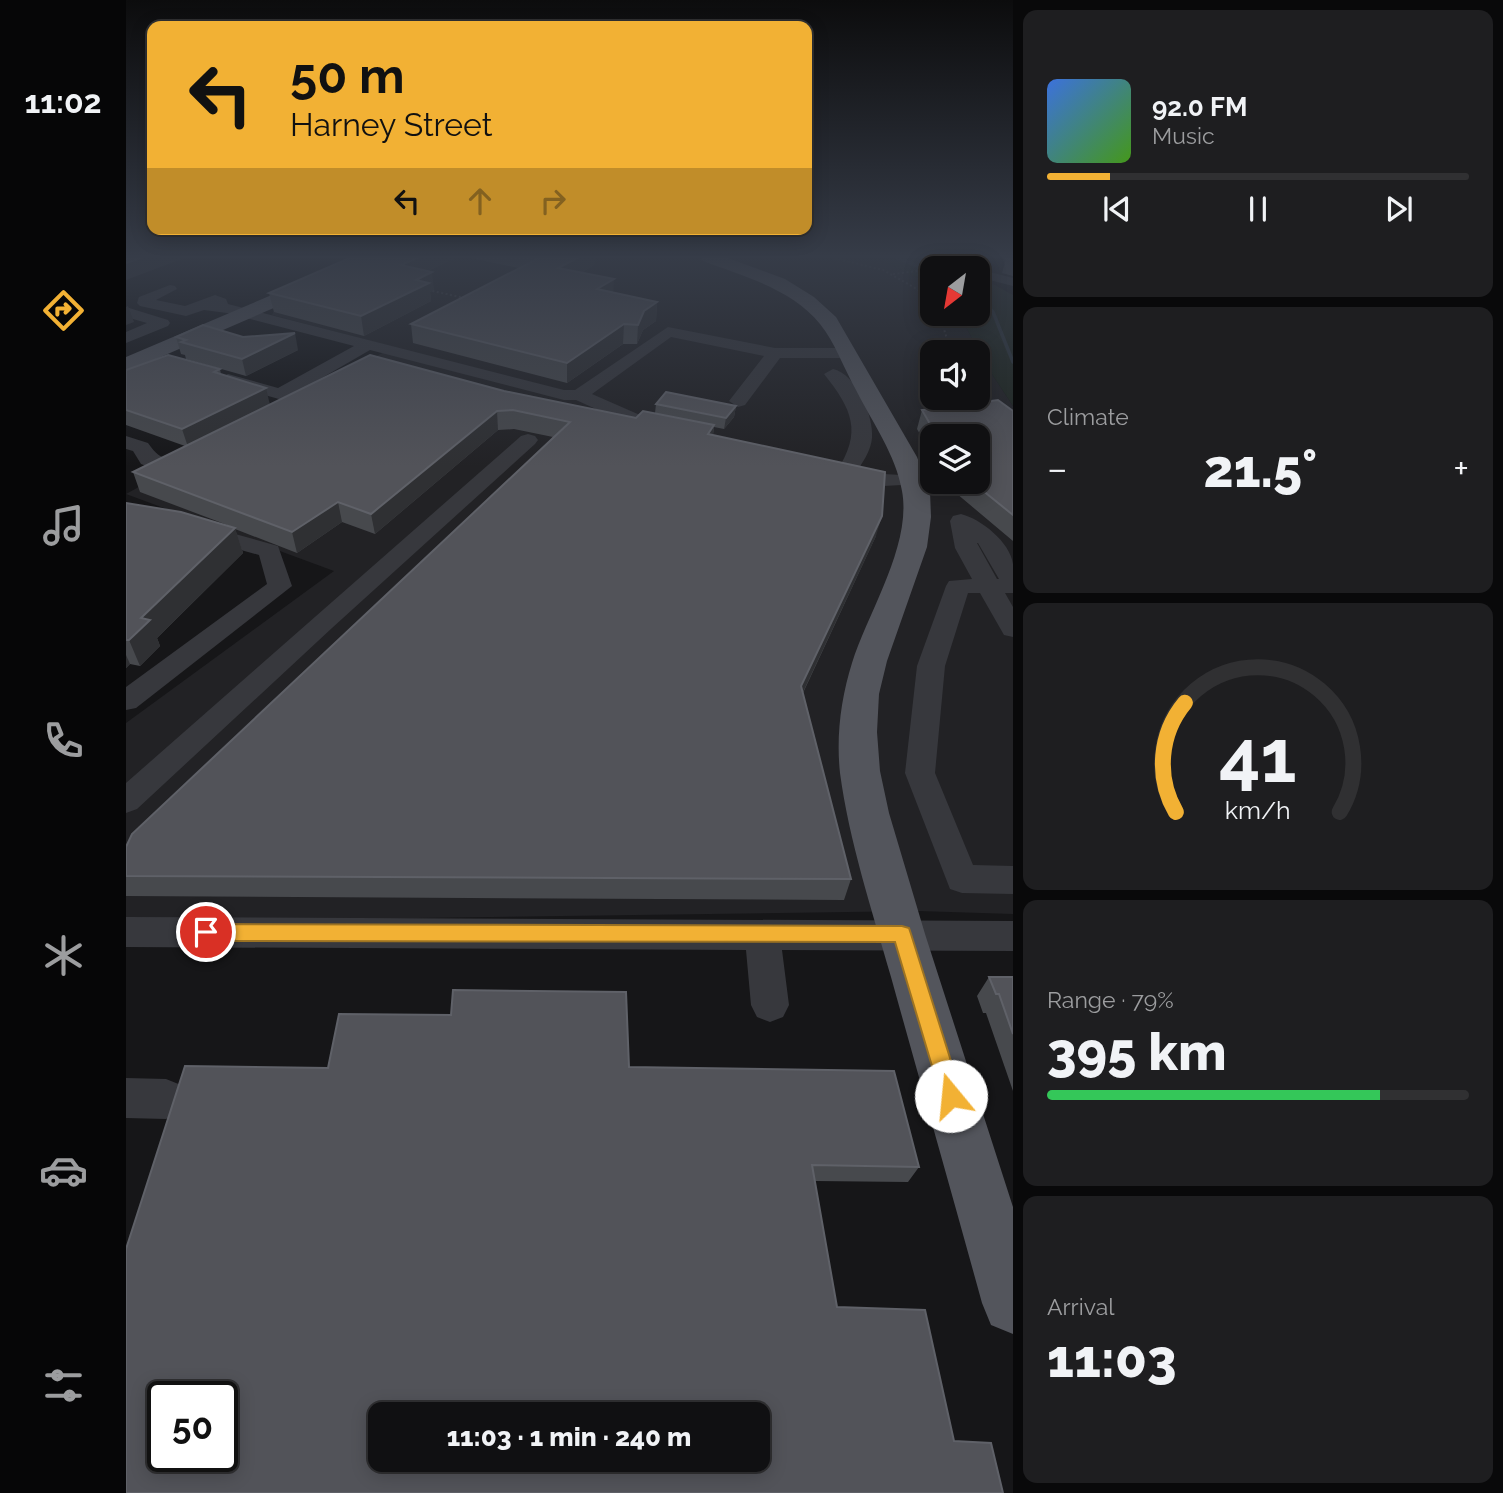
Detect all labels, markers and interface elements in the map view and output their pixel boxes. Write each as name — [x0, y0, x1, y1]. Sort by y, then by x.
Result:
text: 50 m — [290, 47, 405, 104]
icon: left — [175, 49, 266, 140]
text: 11:02 — [24, 83, 102, 120]
text: 92.0 FM — [1152, 92, 1247, 122]
text: Harney Street — [290, 106, 492, 143]
text: Music — [1152, 122, 1215, 149]
icon: left — [388, 182, 426, 220]
icon: ahead — [461, 182, 499, 220]
icon: right — [534, 182, 572, 220]
icon: previous — [1098, 190, 1136, 228]
icon: pause — [1239, 190, 1277, 228]
icon: next — [1380, 190, 1418, 228]
north arrow — [920, 256, 990, 326]
map controls — [920, 256, 990, 494]
icon: directions — [39, 286, 88, 335]
button: sound — [920, 340, 990, 410]
text: Climate — [1047, 403, 1129, 430]
button: layers — [920, 424, 990, 494]
text: 21.5° — [1203, 438, 1317, 499]
text: − — [1047, 446, 1067, 491]
text: + — [1453, 446, 1469, 491]
icon: music — [39, 501, 88, 550]
text: 41 — [1219, 715, 1297, 800]
icon: phone — [39, 716, 88, 765]
text: km/h — [1225, 795, 1291, 825]
pin — [176, 902, 236, 962]
icon: arrive — [187, 913, 225, 951]
icon: climate — [39, 931, 88, 980]
text: Range · 79% — [1047, 986, 1174, 1013]
text: 395 km — [1047, 1021, 1227, 1082]
position arrow — [914, 1059, 988, 1133]
icon: car — [39, 1146, 88, 1195]
text: Arrival — [1047, 1293, 1114, 1320]
text: 11:03 — [1047, 1328, 1177, 1389]
icon: filters — [39, 1361, 88, 1410]
speed limit sign: 50 — [147, 1381, 238, 1472]
text: 11:03 · 1 min · 240 m — [447, 1422, 691, 1452]

